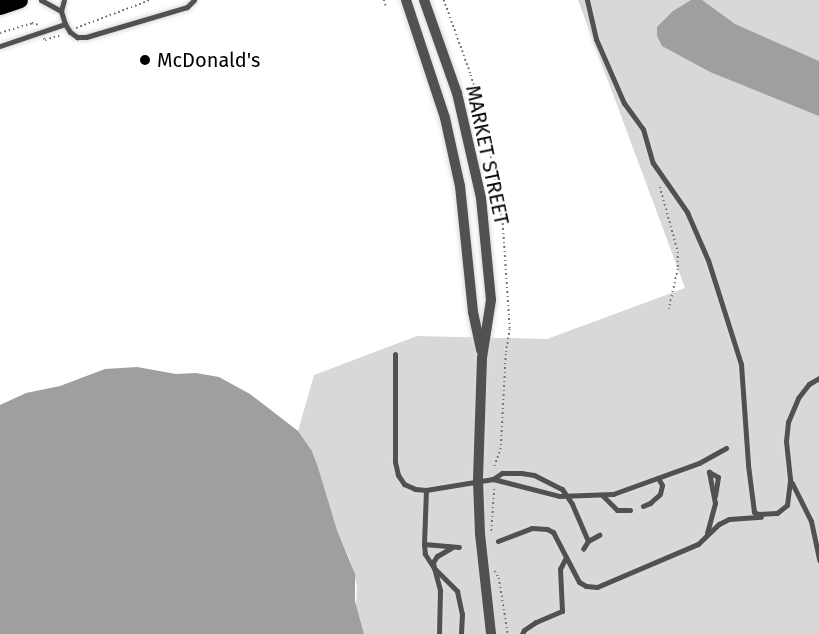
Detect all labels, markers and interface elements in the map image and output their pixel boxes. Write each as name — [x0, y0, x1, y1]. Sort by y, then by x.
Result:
place label: McDonald's — [157, 48, 260, 72]
marker: McDonald's — [138, 53, 152, 67]
street label: MARKET STREET — [461, 83, 513, 227]

